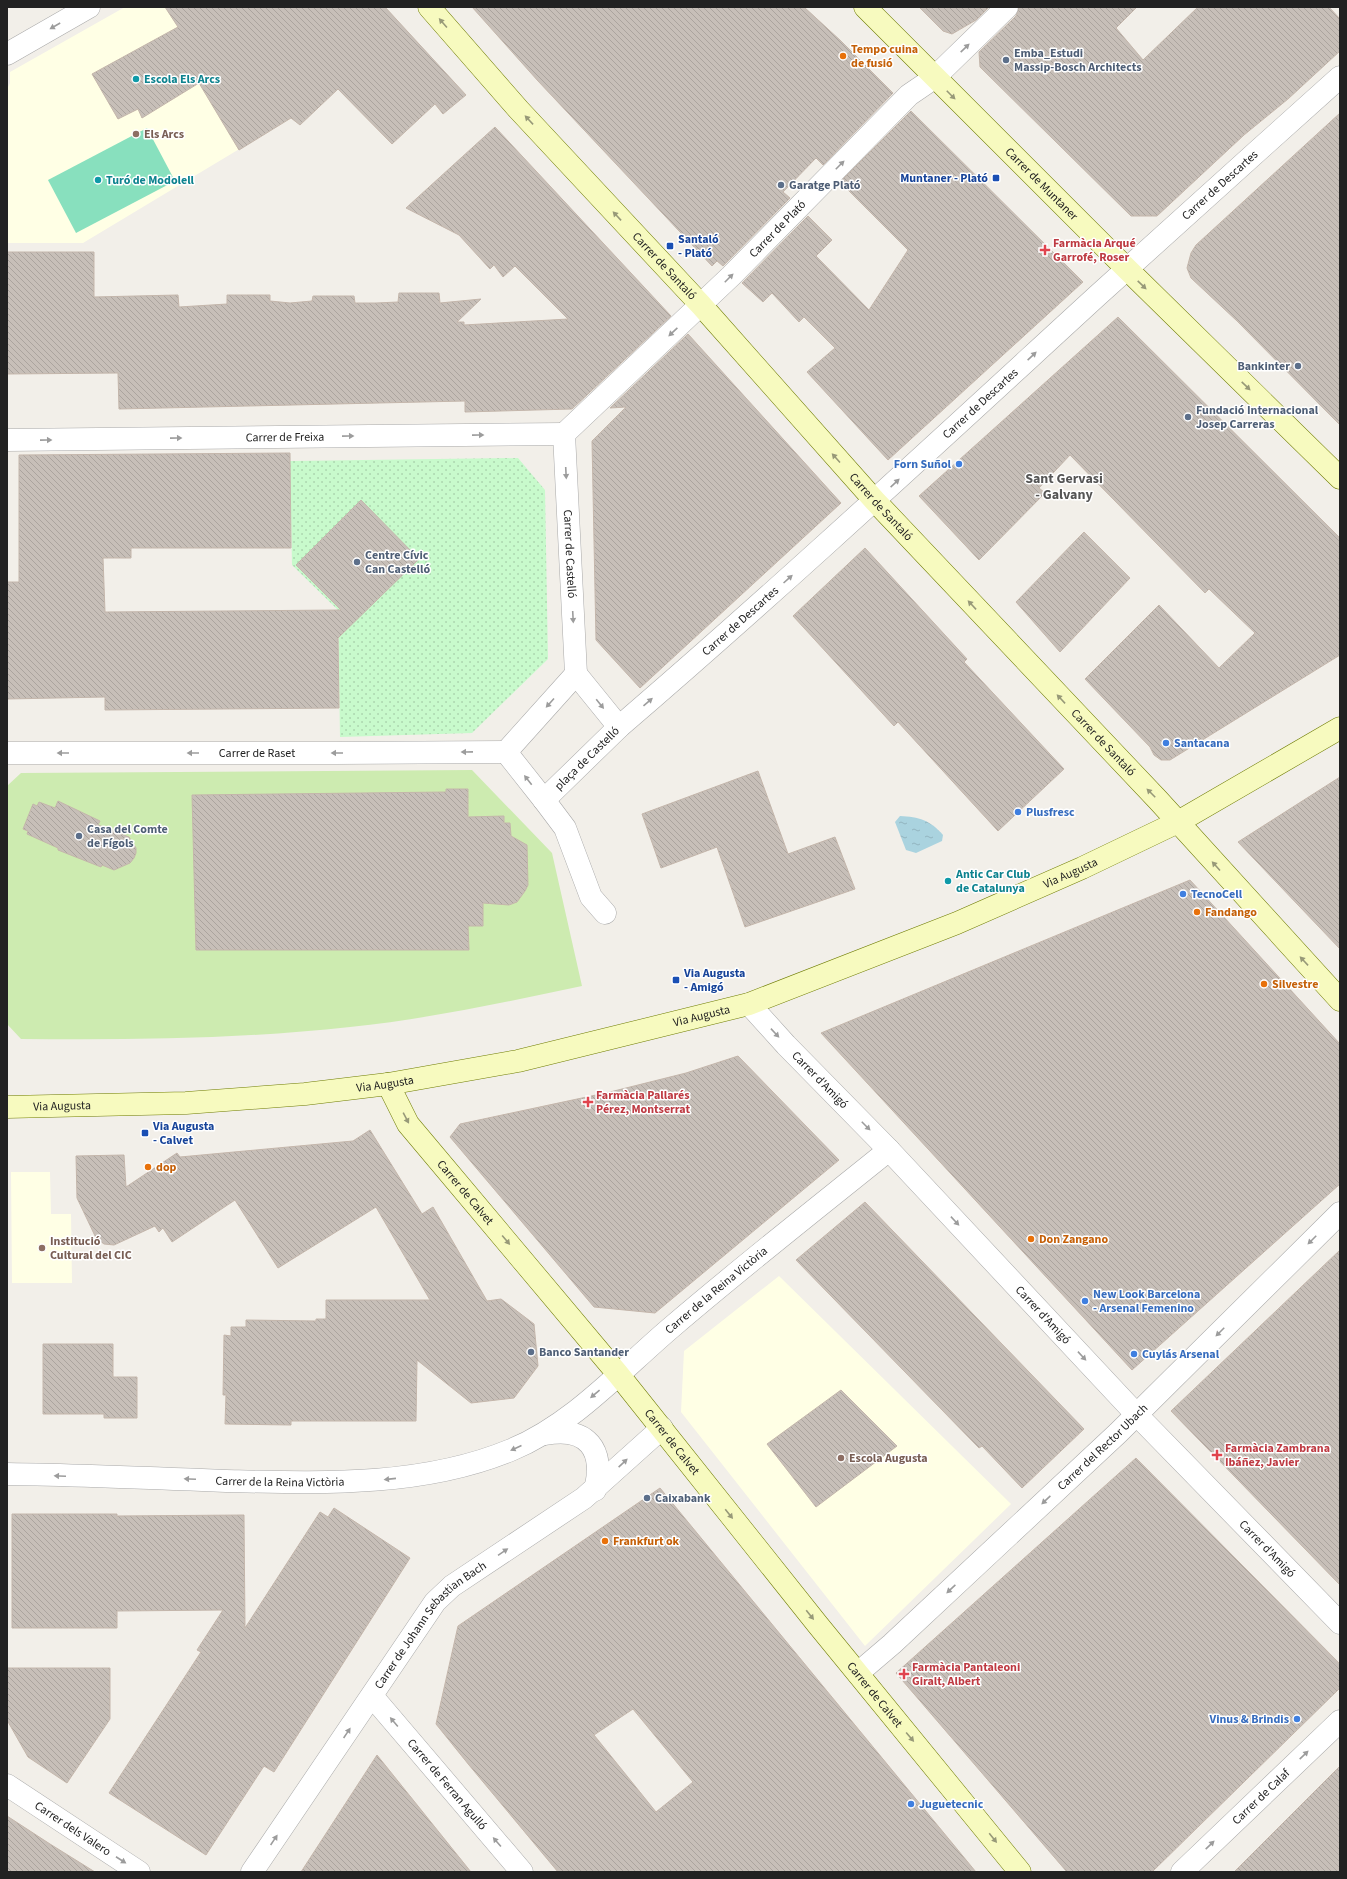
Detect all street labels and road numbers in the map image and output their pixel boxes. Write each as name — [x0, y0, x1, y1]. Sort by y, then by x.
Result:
street label: Carrer de Muntaner — [1001, 144, 1082, 225]
street label: Carrer de Descartes — [1178, 147, 1262, 224]
street label: Carrer de Plató — [745, 197, 810, 262]
street label: Carrer de Santaló — [628, 229, 700, 304]
street label: Carrer de Descartes — [939, 364, 1022, 443]
street label: Carrer de Freixa — [246, 429, 324, 446]
street label: Carrer de Santaló — [845, 469, 917, 545]
street label: Carrer de Castelló — [559, 509, 580, 599]
street label: Carrer de Descartes — [698, 583, 783, 660]
street label: Carrer de Santaló — [1067, 705, 1139, 780]
street label: plaça de Castelló — [551, 723, 624, 794]
street label: Carrer de Raset — [219, 745, 295, 762]
street label: Via Augusta — [1041, 854, 1101, 893]
street label: Via Augusta — [671, 1001, 732, 1031]
street label: Carrer d'Amigó — [788, 1048, 852, 1113]
street label: Via Augusta — [355, 1072, 415, 1097]
street label: Via Augusta — [33, 1097, 91, 1115]
street label: Carrer de Calvet — [433, 1157, 497, 1229]
street label: Carrer de la Reina Victòria — [661, 1243, 771, 1338]
street label: Carrer d'Amigó — [1011, 1282, 1074, 1348]
street label: Carrer del Rector Ubach — [1054, 1400, 1152, 1494]
street label: Carrer de Calvet — [640, 1406, 703, 1479]
street label: Carrer de la Reina Victòria — [215, 1473, 345, 1491]
street label: Carrer d'Amigó — [1235, 1516, 1299, 1582]
street label: Carrer de Johann Sebastian Bach — [370, 1557, 490, 1692]
street label: Carrer de Calvet — [843, 1658, 906, 1731]
street label: Carrer de Ferran Agulló — [403, 1735, 491, 1834]
street label: Carrer de Calaf — [1228, 1765, 1294, 1829]
street label: Carrer dels Valero — [31, 1797, 114, 1860]

